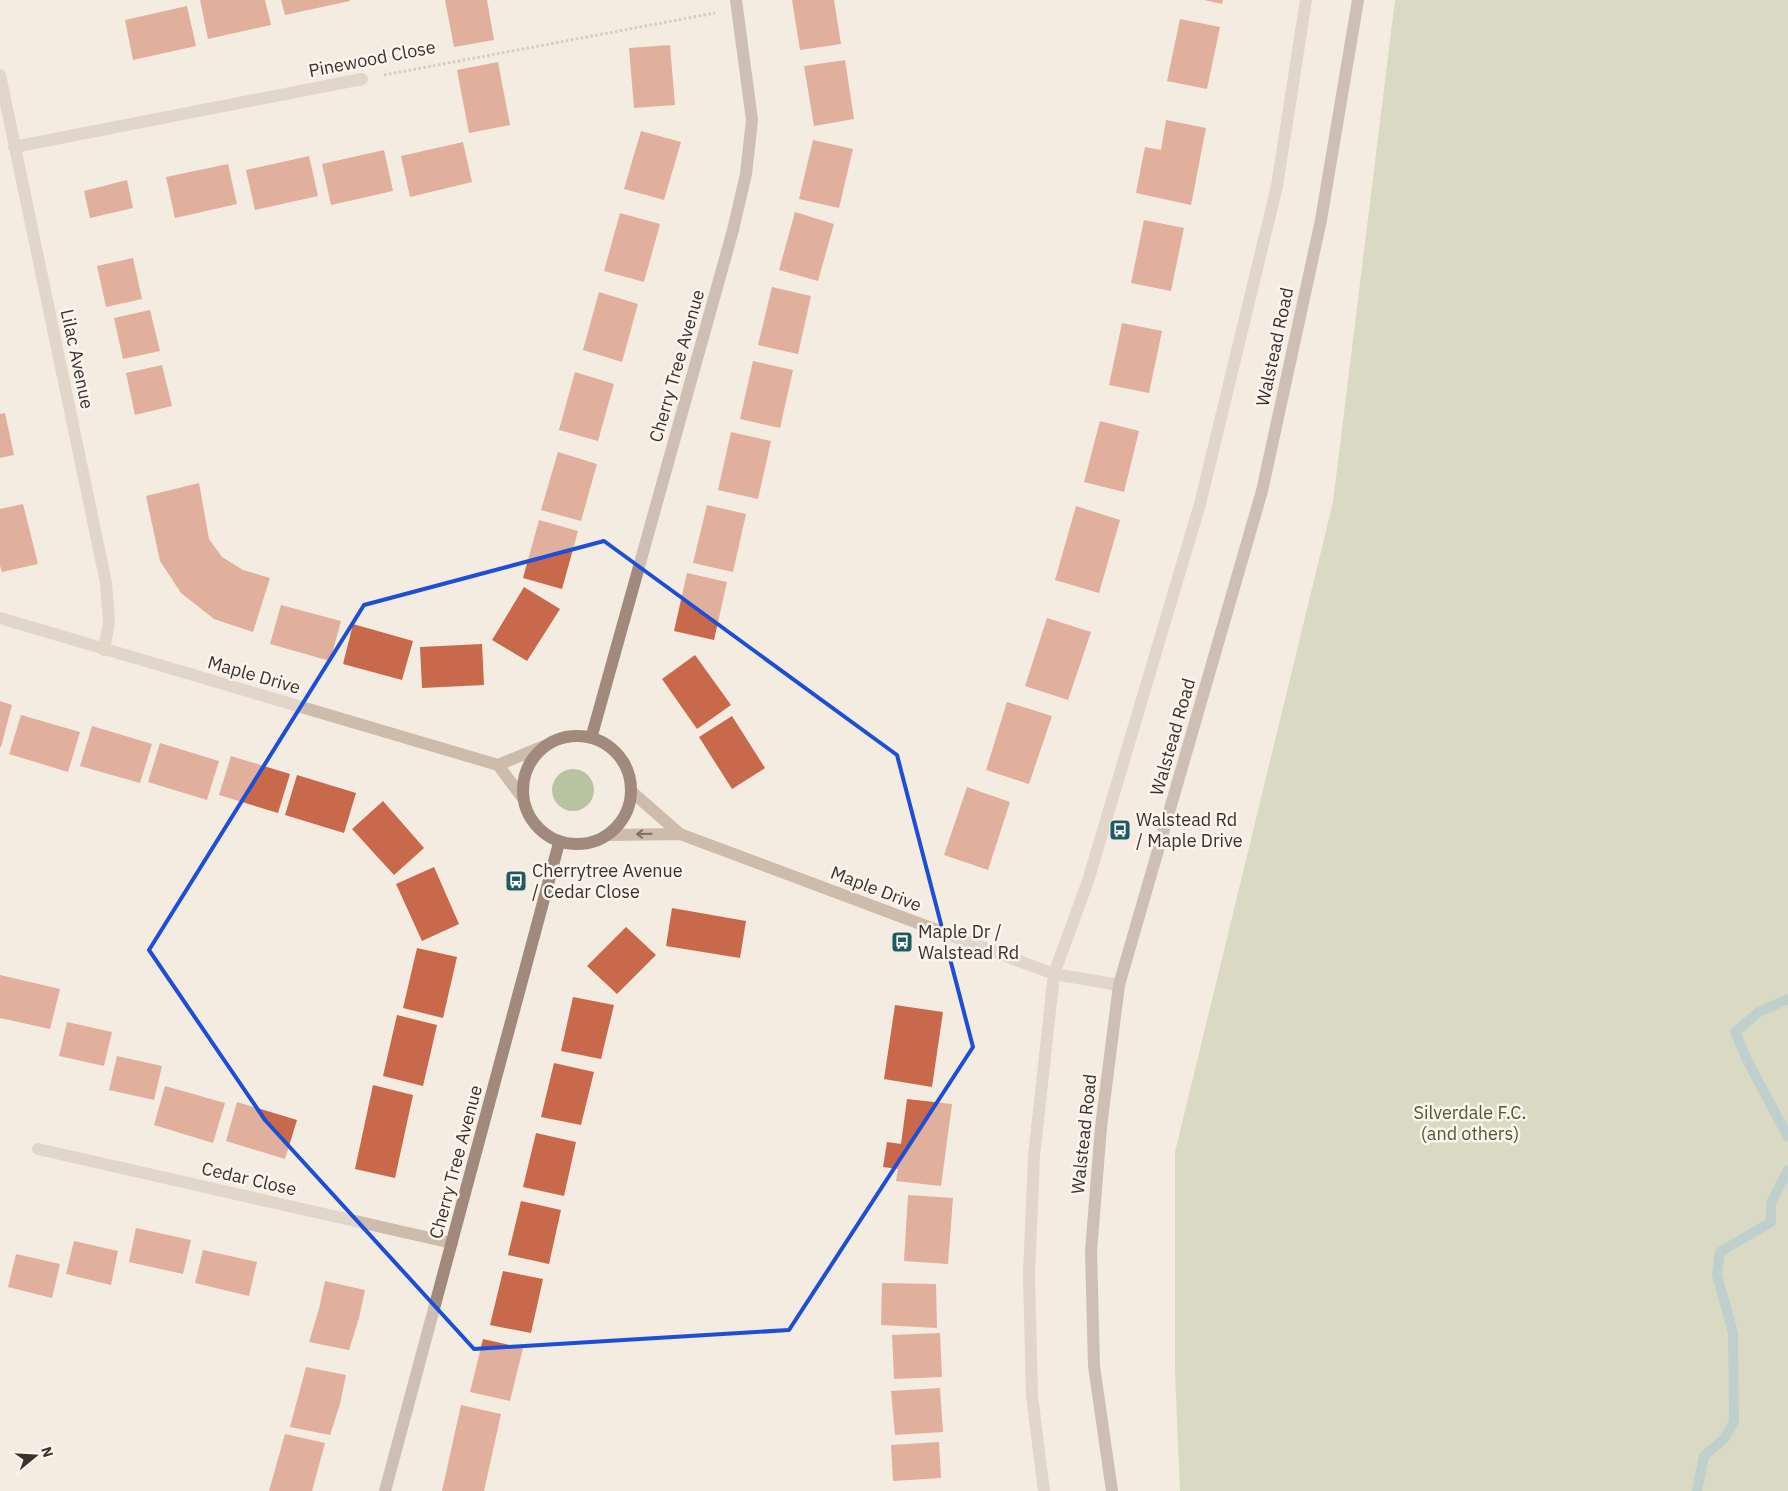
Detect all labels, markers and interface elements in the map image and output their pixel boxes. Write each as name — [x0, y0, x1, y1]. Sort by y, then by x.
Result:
street label: Pinewood Close — [306, 35, 437, 82]
street label: Walstead Road — [1251, 285, 1298, 408]
street label: Cherry Tree Avenue — [644, 287, 709, 445]
street label: Lilac Avenue — [56, 307, 99, 411]
street label: Maple Drive — [205, 650, 303, 699]
street label: Walstead Road — [1145, 676, 1200, 798]
place label: Walstead Rd / Maple Drive — [1136, 808, 1243, 852]
bus stop icon: Walstead Rd / Maple Drive — [1108, 818, 1132, 842]
one-way arrow — [637, 830, 653, 839]
place label: Cherrytree Avenue / Cedar Close — [532, 859, 683, 903]
street label: Maple Drive — [827, 861, 925, 916]
bus stop icon: Cherrytree Avenue / Cedar Close — [504, 869, 528, 893]
place label: Maple Dr / Walstead Rd — [918, 920, 1019, 964]
bus stop icon: Maple Dr / Walstead Rd — [890, 930, 914, 954]
street label: Walstead Road — [1066, 1073, 1101, 1195]
street label: Cherry Tree Avenue — [424, 1082, 487, 1241]
park label: Silverdale F.C. (and others) — [1414, 1101, 1526, 1145]
street label: Cedar Close — [199, 1156, 299, 1201]
north arrow — [10, 1431, 60, 1481]
text: N — [37, 1444, 57, 1460]

